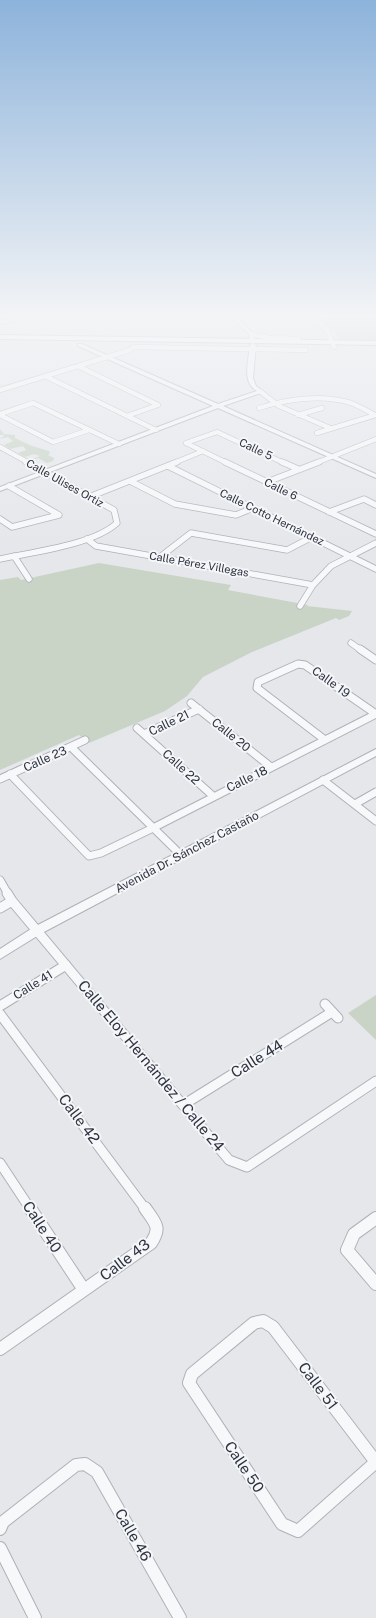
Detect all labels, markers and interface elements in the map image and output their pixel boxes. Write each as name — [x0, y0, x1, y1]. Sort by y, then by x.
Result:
street label: Calle 5 — [237, 436, 275, 462]
street label: Calle Ulises Ortiz — [24, 457, 106, 509]
street label: Calle 6 — [262, 476, 300, 502]
street label: Calle Cotto Hernández — [218, 487, 326, 547]
street label: Calle Pérez Villegas — [148, 549, 250, 579]
street label: Calle 19 — [309, 664, 353, 700]
street label: Calle 21 — [146, 707, 192, 739]
street label: Calle 20 — [209, 715, 253, 755]
street label: Calle 23 — [21, 743, 69, 775]
street label: Calle 22 — [159, 747, 203, 787]
street label: Calle 18 — [224, 763, 270, 795]
street label: Avenida Dr. Sánchez Castaño — [113, 808, 261, 896]
street label: Calle 41 — [11, 967, 55, 1003]
street label: Calle Eloy Hernández / Calle 24 — [75, 977, 228, 1155]
street label: Calle 44 — [228, 1036, 286, 1081]
street label: Calle 42 — [55, 1091, 104, 1147]
street label: Calle 40 — [20, 1198, 65, 1256]
street label: Calle 43 — [96, 1235, 153, 1284]
street label: Calle 51 — [295, 1359, 342, 1413]
street label: Calle 50 — [221, 1438, 268, 1495]
street label: Calle 46 — [112, 1505, 155, 1564]

